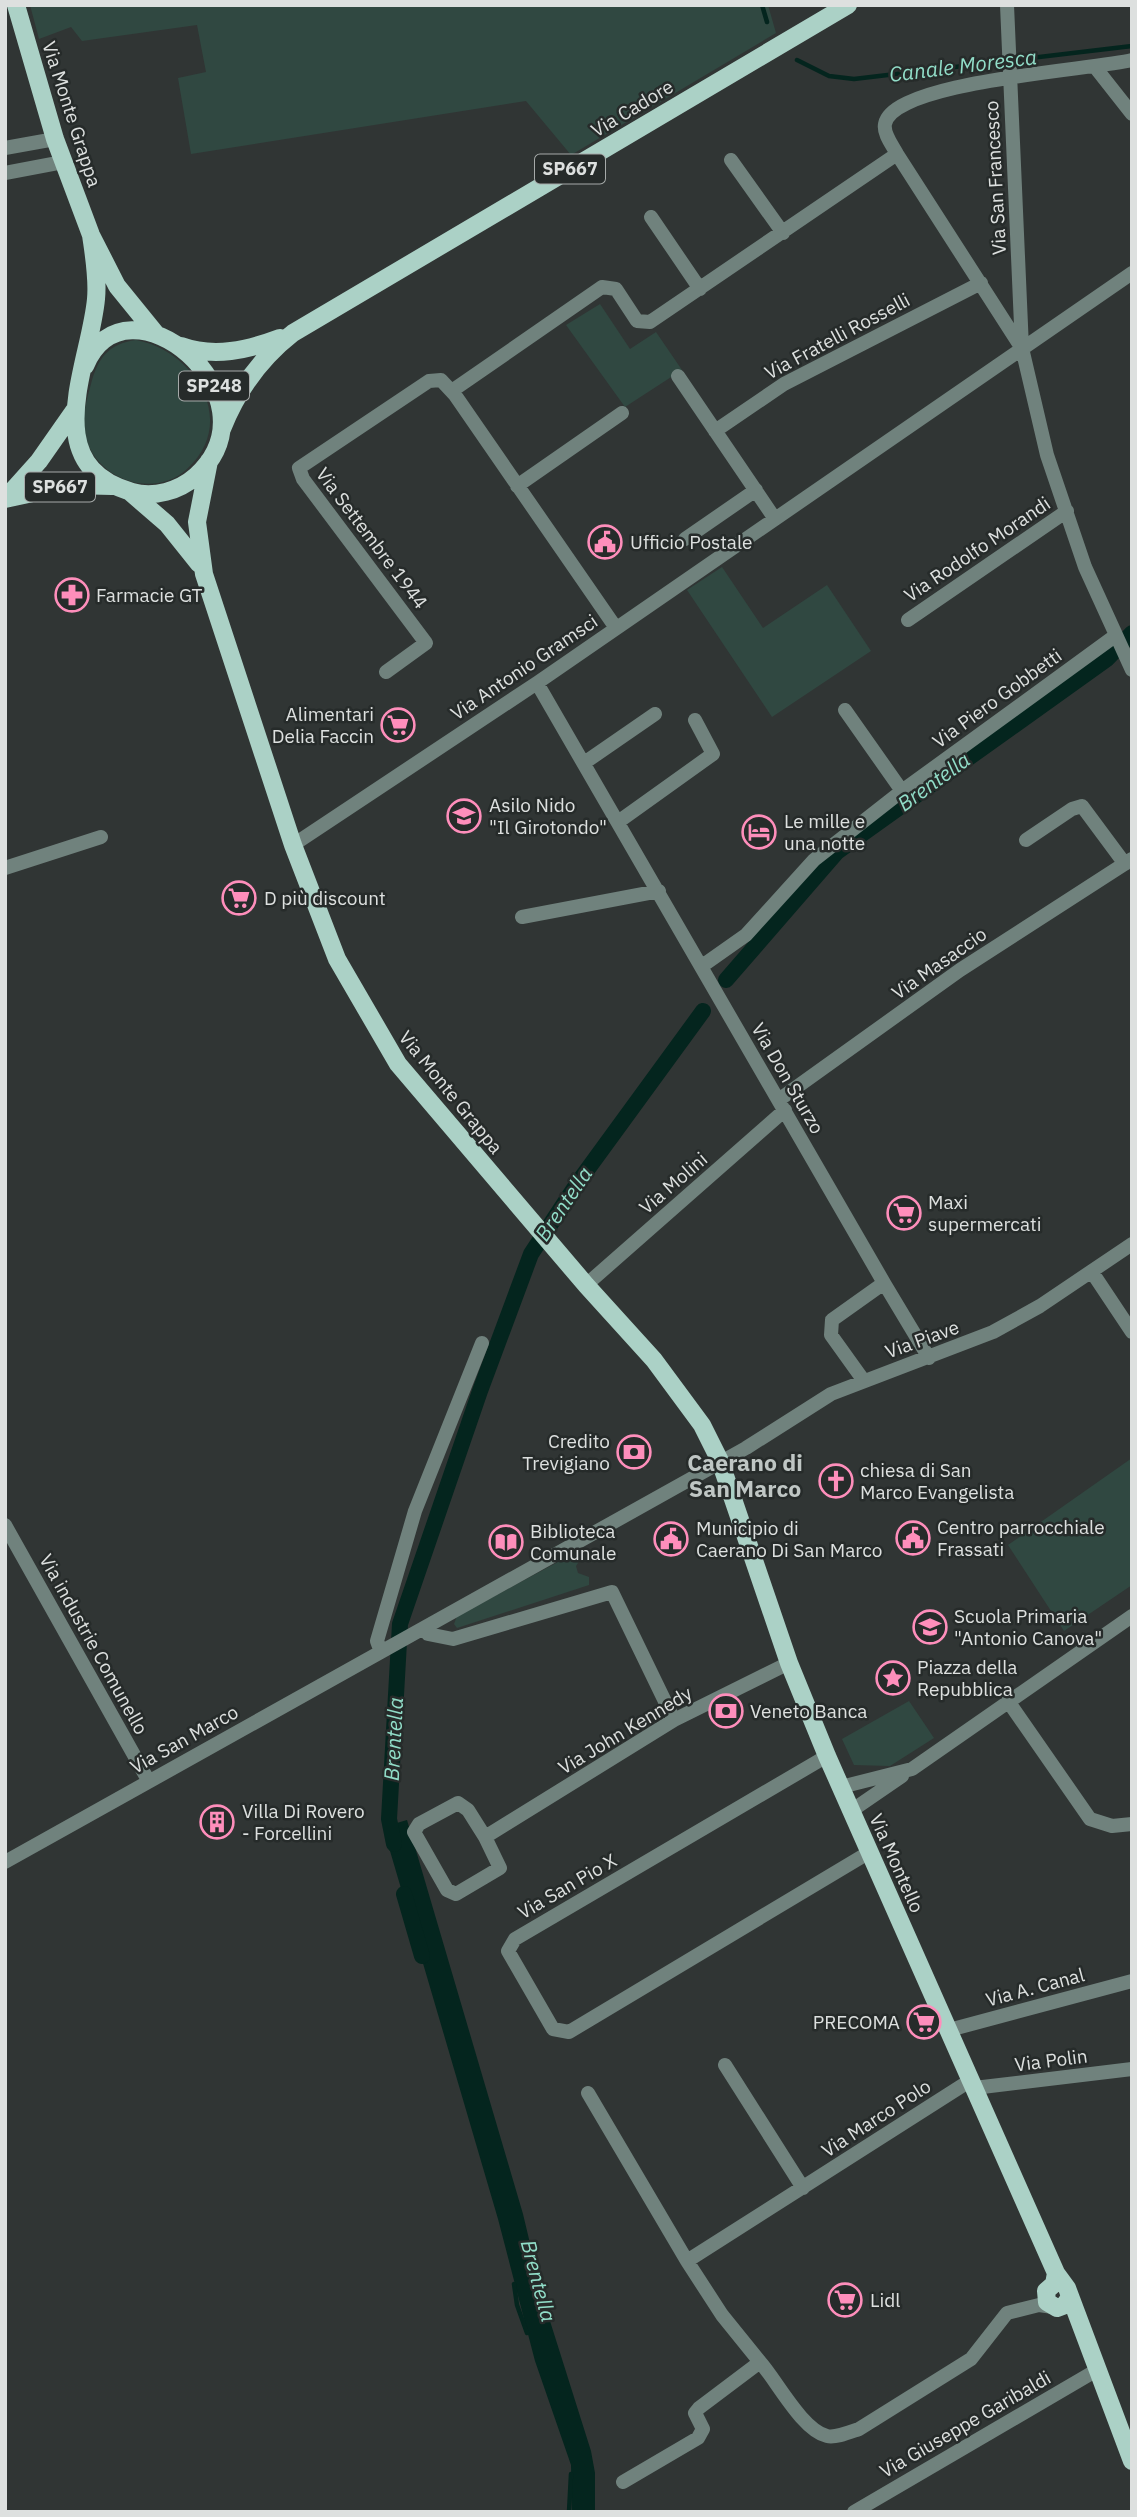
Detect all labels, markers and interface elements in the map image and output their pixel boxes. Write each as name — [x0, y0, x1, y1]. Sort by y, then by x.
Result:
street label: Via Monte Grappa — [37, 38, 107, 190]
water label: Canale Moresca — [887, 42, 1038, 88]
street label: Via Cadore — [586, 74, 678, 142]
street label: Via San Francesco — [979, 100, 1011, 256]
road number: SP667 — [535, 154, 605, 184]
street label: Via Fratelli Rosselli — [760, 288, 914, 384]
road number: SP248 — [179, 372, 249, 400]
street label: Via Settembre 1944 — [311, 463, 433, 613]
road number: SP667 — [25, 472, 95, 502]
street label: Via Rodolfo Morandi — [899, 491, 1055, 607]
public building icon: Ufficio Postale — [586, 523, 624, 561]
place label: Ufficio Postale — [630, 530, 753, 554]
pharmacy icon: Farmacie GT — [53, 576, 91, 614]
place label: Farmacie GT — [96, 583, 202, 607]
street label: Via Antonio Gramsci — [446, 609, 602, 725]
street label: Via Piero Gobbetti — [928, 643, 1066, 753]
place label: Alimentari Delia Faccin — [272, 702, 374, 748]
supermarket icon: Alimentari Delia Faccin — [379, 706, 417, 744]
water label: Brentella — [891, 745, 976, 817]
place label: Asilo Nido "Il Girotondo" — [489, 793, 607, 839]
school or university icon: Asilo Nido "Il Girotondo" — [445, 797, 483, 835]
place label: Le mille e una notte — [784, 809, 865, 855]
hotel icon: Le mille e una notte — [740, 813, 778, 851]
supermarket icon: D più discount — [220, 879, 258, 917]
place label: D più discount — [264, 886, 386, 910]
street label: Via Masaccio — [887, 922, 991, 1004]
street label: Via Don Sturzo — [747, 1018, 829, 1138]
street label: Via Monte Grappa — [394, 1025, 508, 1159]
street label: Via Molini — [634, 1147, 712, 1219]
water label: Brentella — [528, 1161, 598, 1246]
place label: Maxi supermercati — [928, 1190, 1042, 1236]
supermarket icon: Maxi supermercati — [885, 1194, 923, 1232]
street label: Via Piave — [882, 1315, 962, 1363]
place label: Credito Trevigiano — [522, 1429, 610, 1475]
bank icon: Credito Trevigiano — [615, 1433, 653, 1471]
district label: Caerano di San Marco — [687, 1447, 803, 1503]
place label: chiesa di San Marco Evangelista — [860, 1458, 1014, 1504]
church icon: chiesa di San Marco Evangelista — [817, 1462, 855, 1500]
place label: Centro parrocchiale Frassati — [937, 1515, 1105, 1561]
place label: Municipio di Caerano Di San Marco — [696, 1516, 882, 1562]
place label: Biblioteca Comunale — [530, 1519, 616, 1565]
public building icon: Centro parrocchiale Frassati — [894, 1519, 932, 1557]
public building icon: Municipio di Caerano Di San Marco — [652, 1520, 690, 1558]
library icon: Biblioteca Comunale — [487, 1523, 525, 1561]
street label: Via industrie Comunello — [34, 1550, 154, 1738]
place label: Scuola Primaria "Antonio Canova" — [954, 1604, 1102, 1650]
school or university icon: Scuola Primaria "Antonio Canova" — [911, 1608, 949, 1646]
place label: Piazza della Repubblica — [917, 1655, 1018, 1701]
place icon: Piazza della Repubblica — [874, 1659, 912, 1697]
street label: Via John Kennedy — [554, 1680, 697, 1779]
bank icon: Veneto Banca — [707, 1692, 745, 1730]
water label: Brentella — [377, 1696, 409, 1782]
street label: Via San Marco — [126, 1699, 242, 1779]
place label: Veneto Banca — [750, 1699, 867, 1723]
place label: Villa Di Rovero - Forcellini — [242, 1799, 365, 1845]
building icon: Villa Di Rovero - Forcellini — [198, 1803, 236, 1841]
street label: Via Montello — [865, 1810, 929, 1916]
street label: Via San Pio X — [513, 1848, 621, 1924]
street label: Via A. Canal — [983, 1962, 1087, 2012]
supermarket icon: PRECOMA — [905, 2003, 943, 2041]
place label: PRECOMA — [813, 2010, 900, 2034]
street label: Via Polin — [1013, 2044, 1089, 2076]
street label: Via Marco Polo — [817, 2074, 935, 2162]
water label: Brentella — [515, 2237, 563, 2325]
supermarket icon: Lidl — [826, 2281, 864, 2319]
place label: Lidl — [870, 2288, 900, 2312]
street label: Via Giuseppe Garibaldi — [875, 2365, 1055, 2483]

